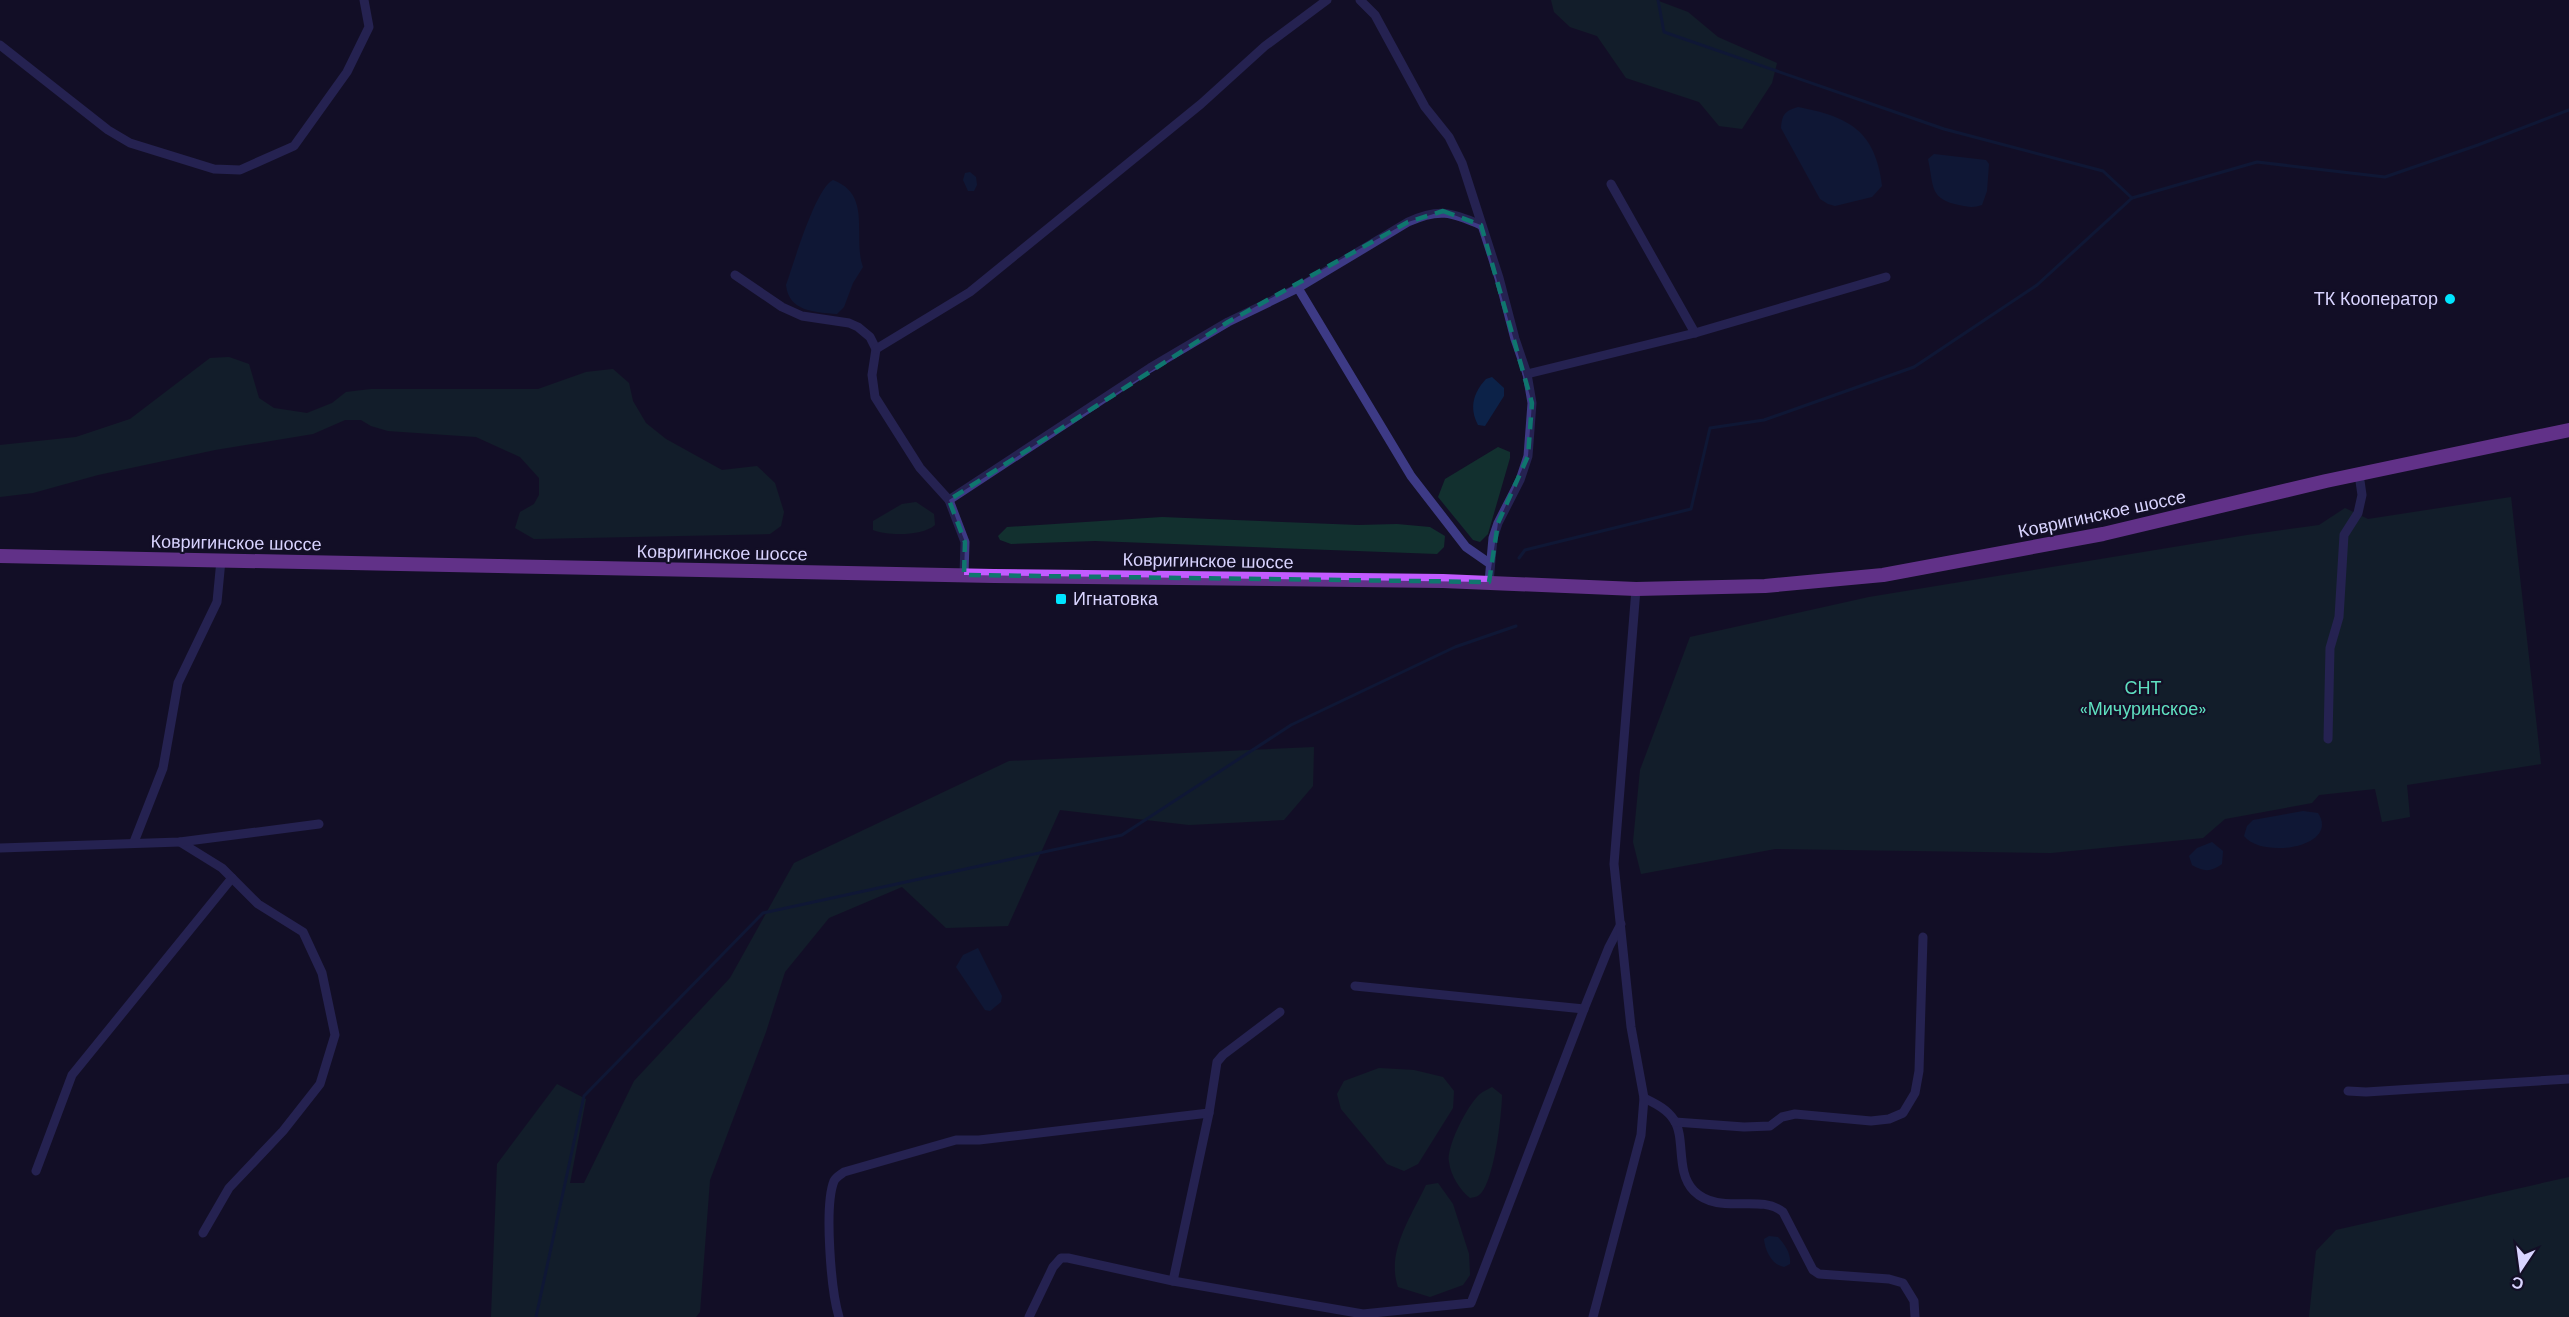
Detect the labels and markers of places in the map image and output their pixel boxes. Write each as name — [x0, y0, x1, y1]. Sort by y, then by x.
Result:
place label: ТК Кооператор — [2314, 287, 2438, 311]
marker: ТК Кооператор — [2443, 292, 2457, 306]
place label: Игнатовка — [1073, 587, 1159, 611]
marker: Игнатовка — [1054, 592, 1068, 606]

